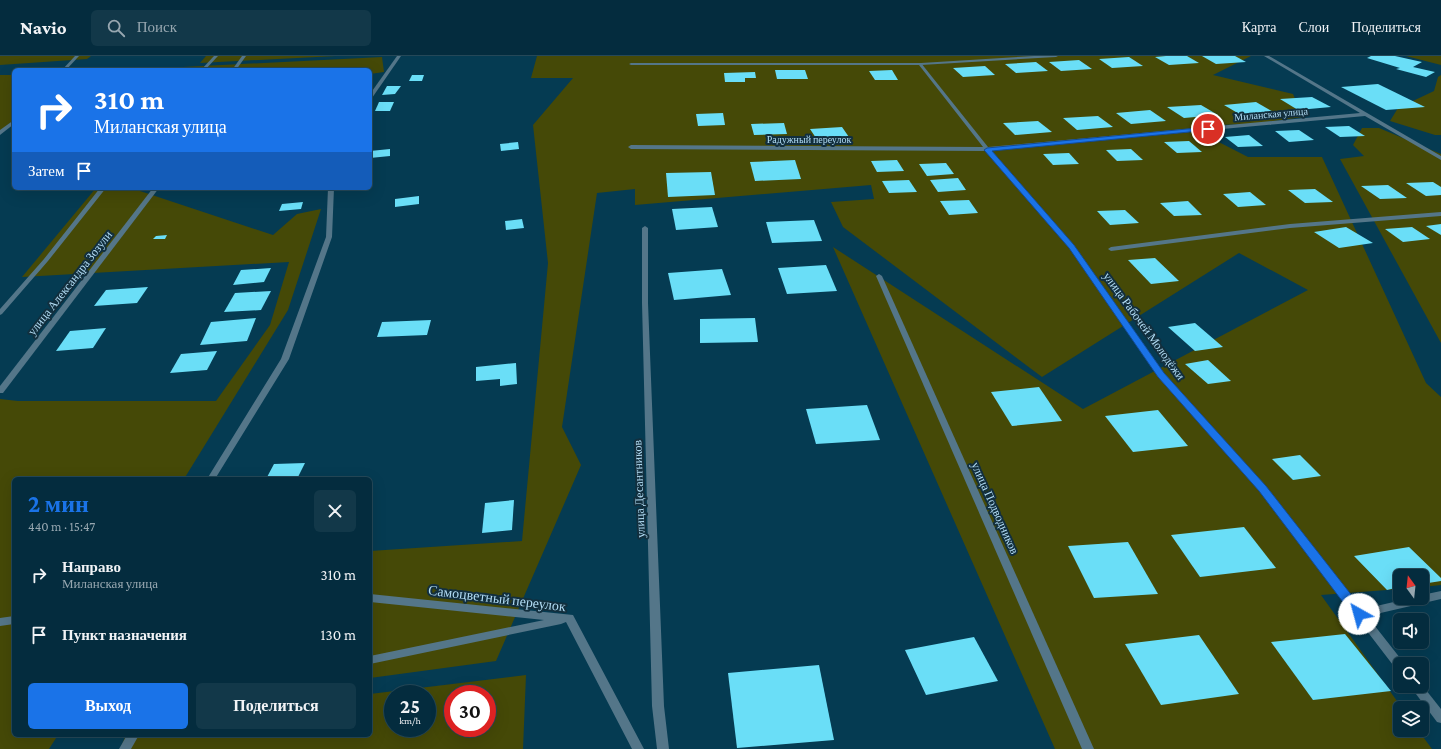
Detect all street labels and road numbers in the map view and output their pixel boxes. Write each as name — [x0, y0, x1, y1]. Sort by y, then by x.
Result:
street label: Миланская улица — [1234, 105, 1309, 123]
street label: Радужный переулок — [767, 134, 851, 145]
street label: улица Александра Зозули — [25, 228, 115, 338]
street label: улица Рабочей Молодёжи — [1100, 269, 1188, 383]
street label: улица Десантников — [630, 439, 648, 538]
street label: улица Подводников — [968, 460, 1022, 557]
street label: Самоцветный переулок — [427, 582, 567, 614]

